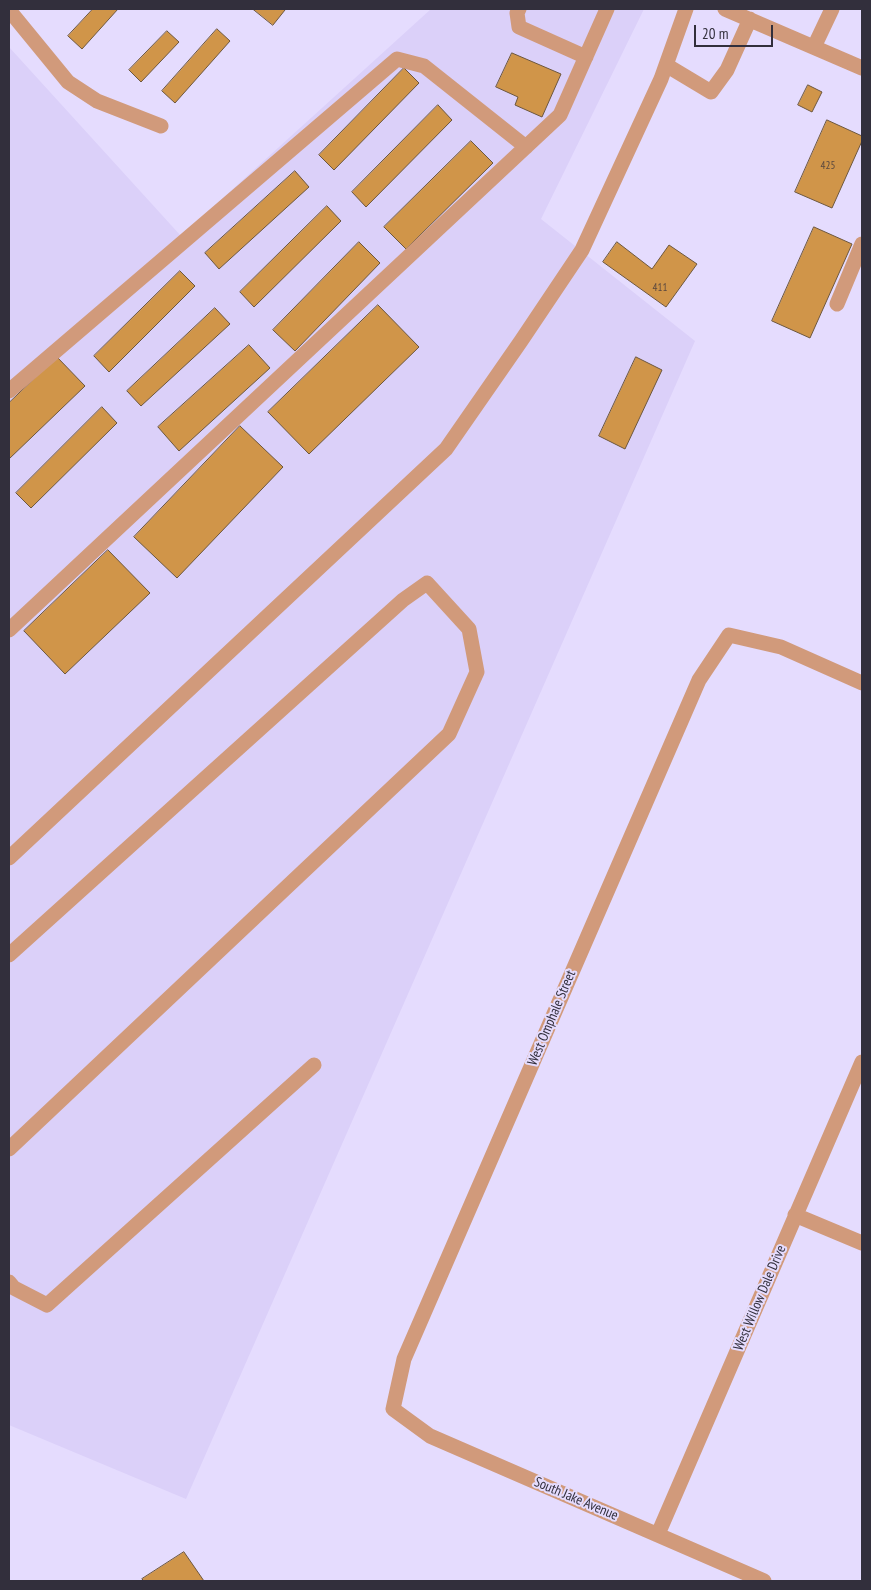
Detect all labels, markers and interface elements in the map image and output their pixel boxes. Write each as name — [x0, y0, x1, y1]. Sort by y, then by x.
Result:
scale bar — [696, 15, 775, 47]
text: 20 m — [702, 24, 728, 43]
house number: 425 — [821, 159, 835, 173]
house number: 411 — [653, 281, 667, 295]
street label: West Omphale Street — [524, 968, 580, 1068]
street label: West Willow Dale Drive — [730, 1243, 790, 1353]
street label: South Jake Avenue — [532, 1474, 620, 1524]

